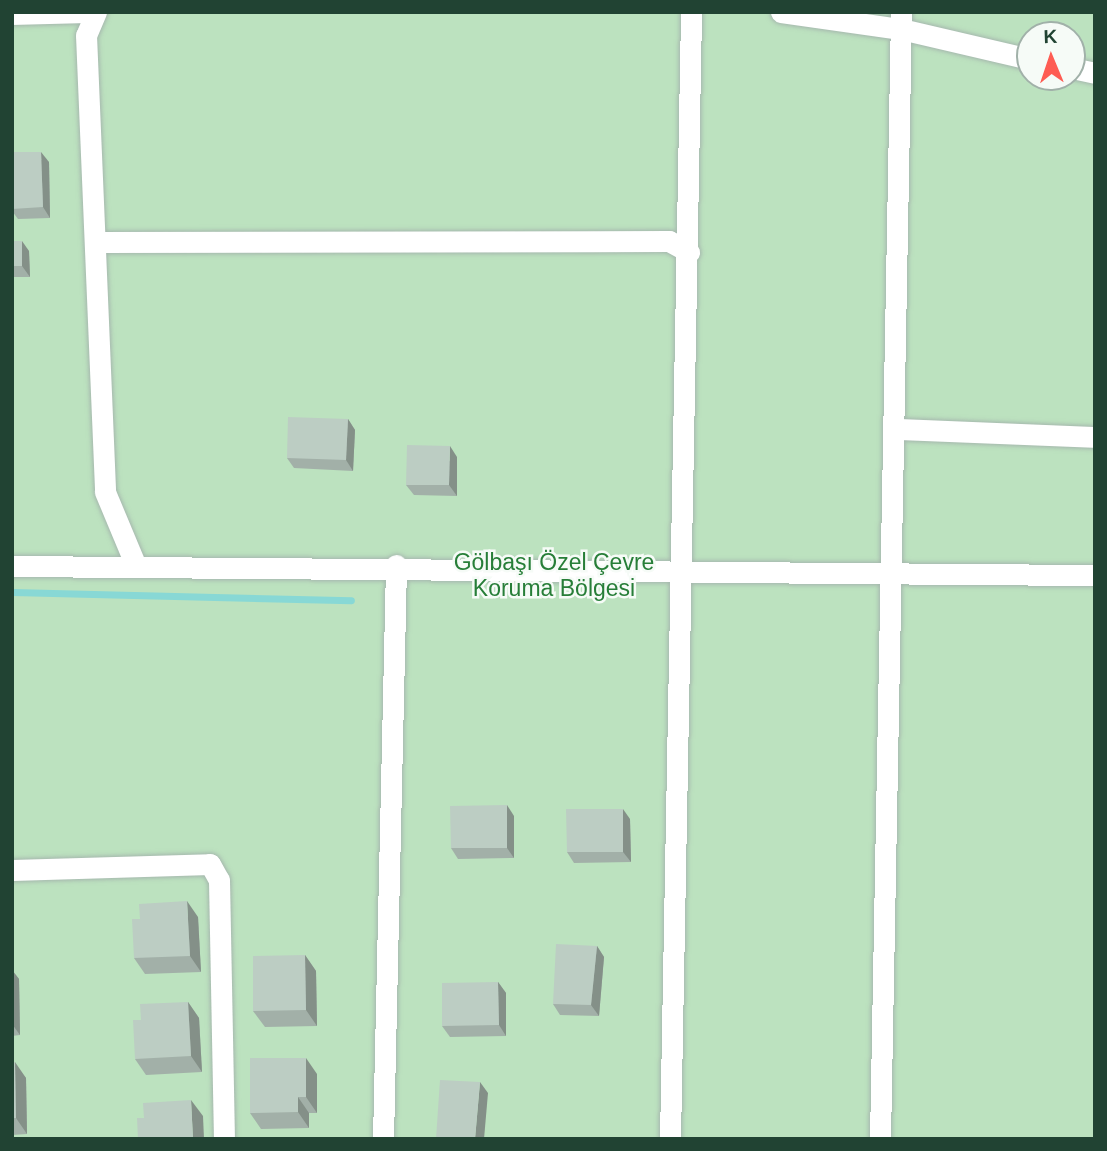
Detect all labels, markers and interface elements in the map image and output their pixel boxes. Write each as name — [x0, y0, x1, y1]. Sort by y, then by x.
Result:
north arrow — [1016, 21, 1086, 91]
text: K — [1043, 26, 1058, 47]
park label: Gölbaşı Özel Çevre Koruma Bölgesi — [454, 548, 654, 602]

